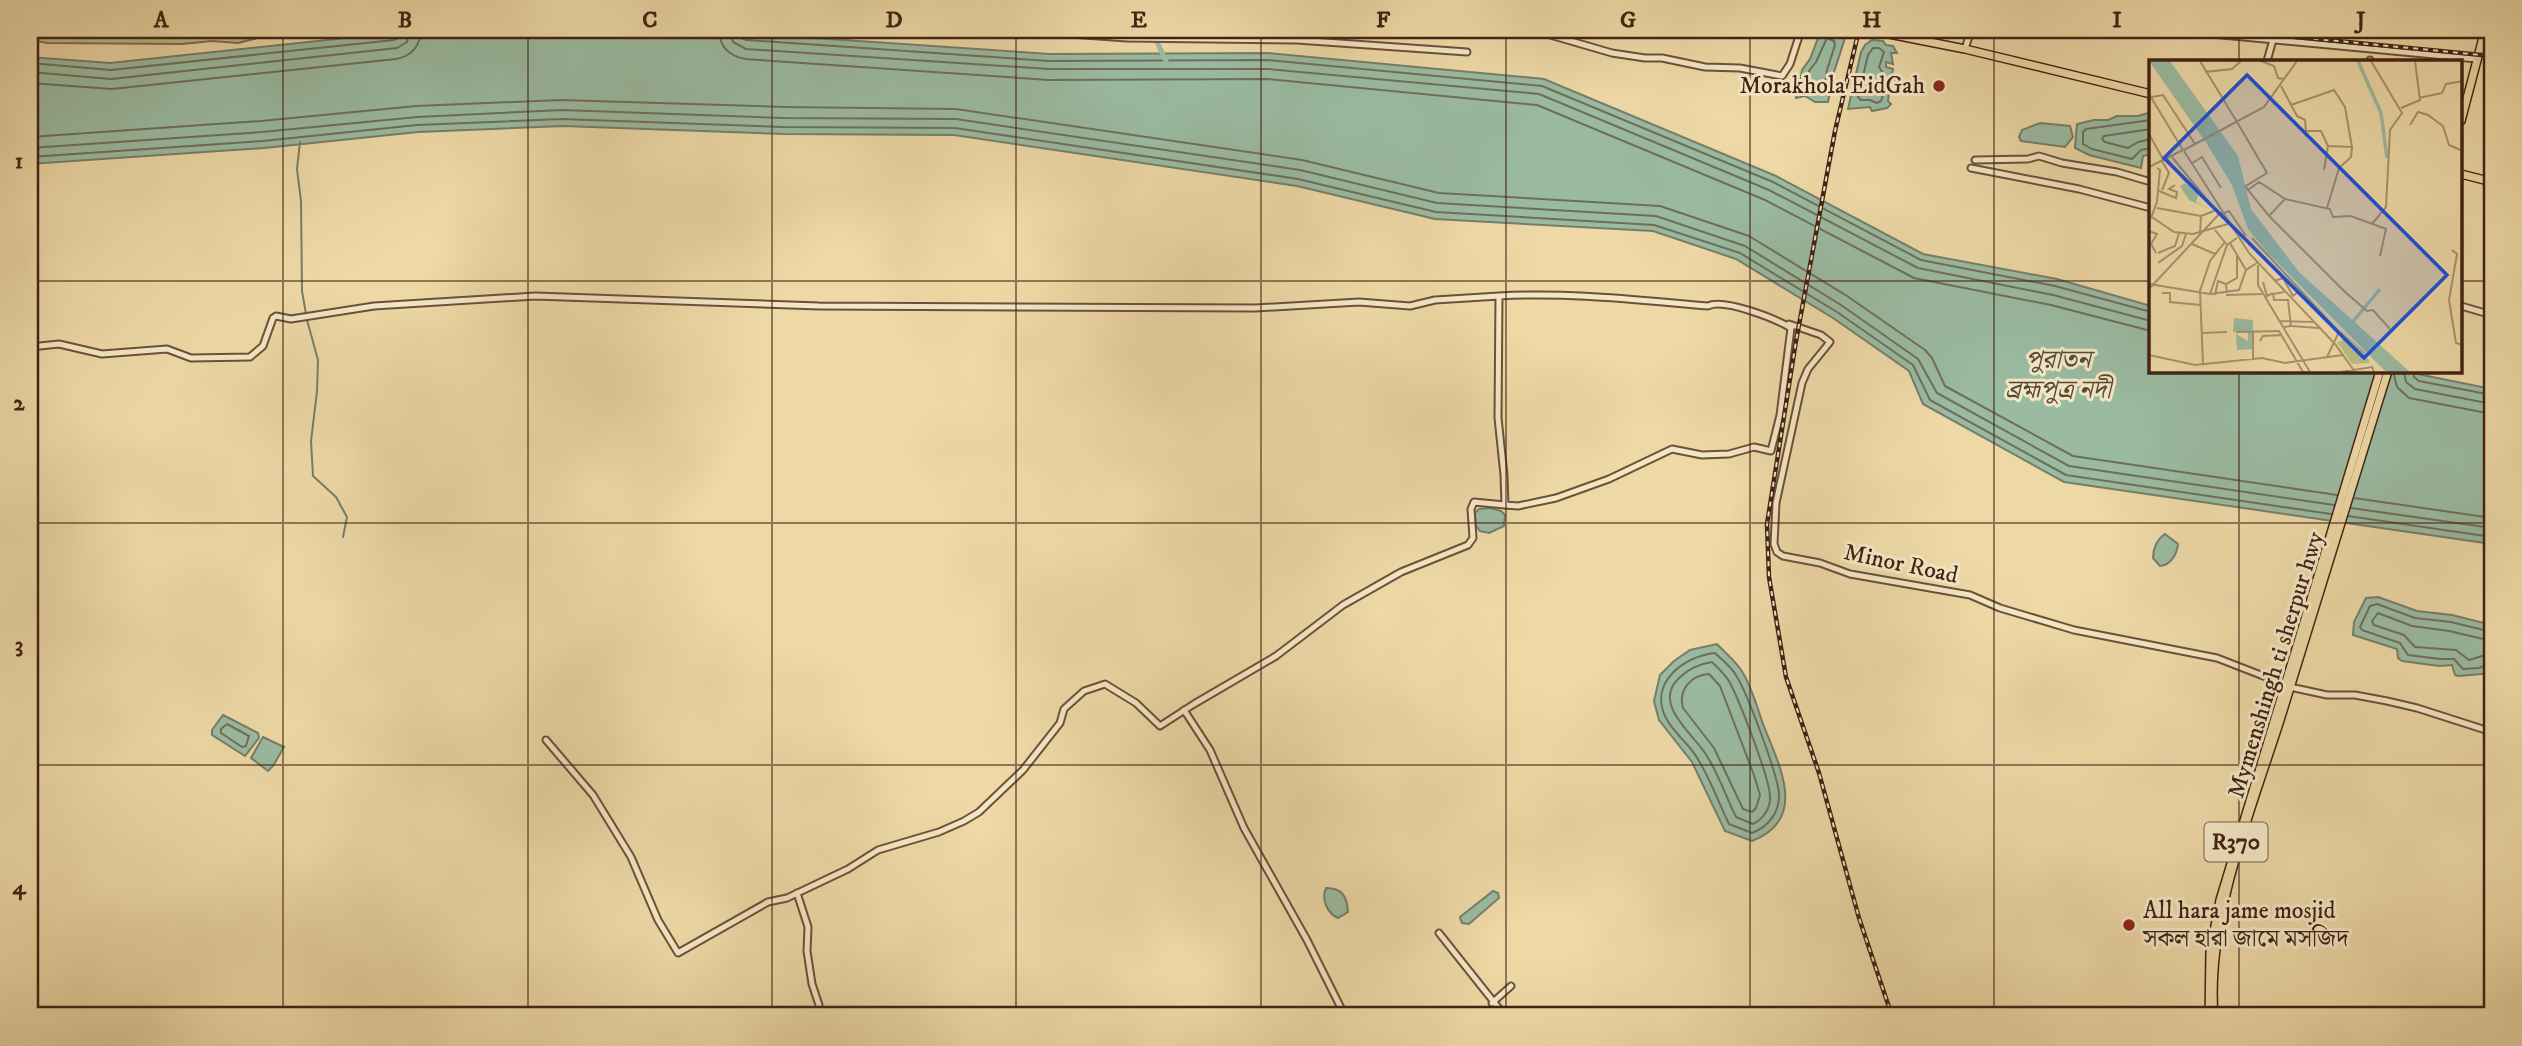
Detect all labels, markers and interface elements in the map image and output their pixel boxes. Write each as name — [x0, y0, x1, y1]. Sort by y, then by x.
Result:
text: A — [153, 6, 170, 35]
text: B — [398, 6, 412, 35]
text: C — [642, 6, 658, 35]
text: D — [885, 6, 903, 35]
text: E — [1131, 6, 1147, 35]
text: F — [1376, 6, 1391, 35]
text: G — [1620, 6, 1636, 35]
text: H — [1862, 6, 1882, 35]
text: I — [2112, 6, 2122, 35]
text: J — [2353, 6, 2366, 35]
inset map — [2149, 60, 2462, 373]
place label: Morakhola EidGah — [1739, 71, 1925, 101]
marker: Morakhola EidGah — [1931, 78, 1947, 94]
text: 1 — [15, 147, 23, 176]
water label: পুরাতন ব্রহ্মপুত্র নদী — [2005, 344, 2114, 407]
text: 2 — [13, 389, 25, 418]
street label: Mymenshingh ti sherpur hwy — [2221, 527, 2331, 802]
street label: Minor Road — [1841, 537, 1961, 591]
text: 3 — [15, 631, 23, 660]
road number: R370 — [2204, 822, 2268, 862]
text: 4 — [12, 873, 27, 902]
place label: All hara jame mosjid সকল হারা জামে মসজিদ — [2142, 896, 2349, 954]
marker: All hara jame mosjid সকল হারা জামে মসজিদ — [2121, 917, 2137, 933]

